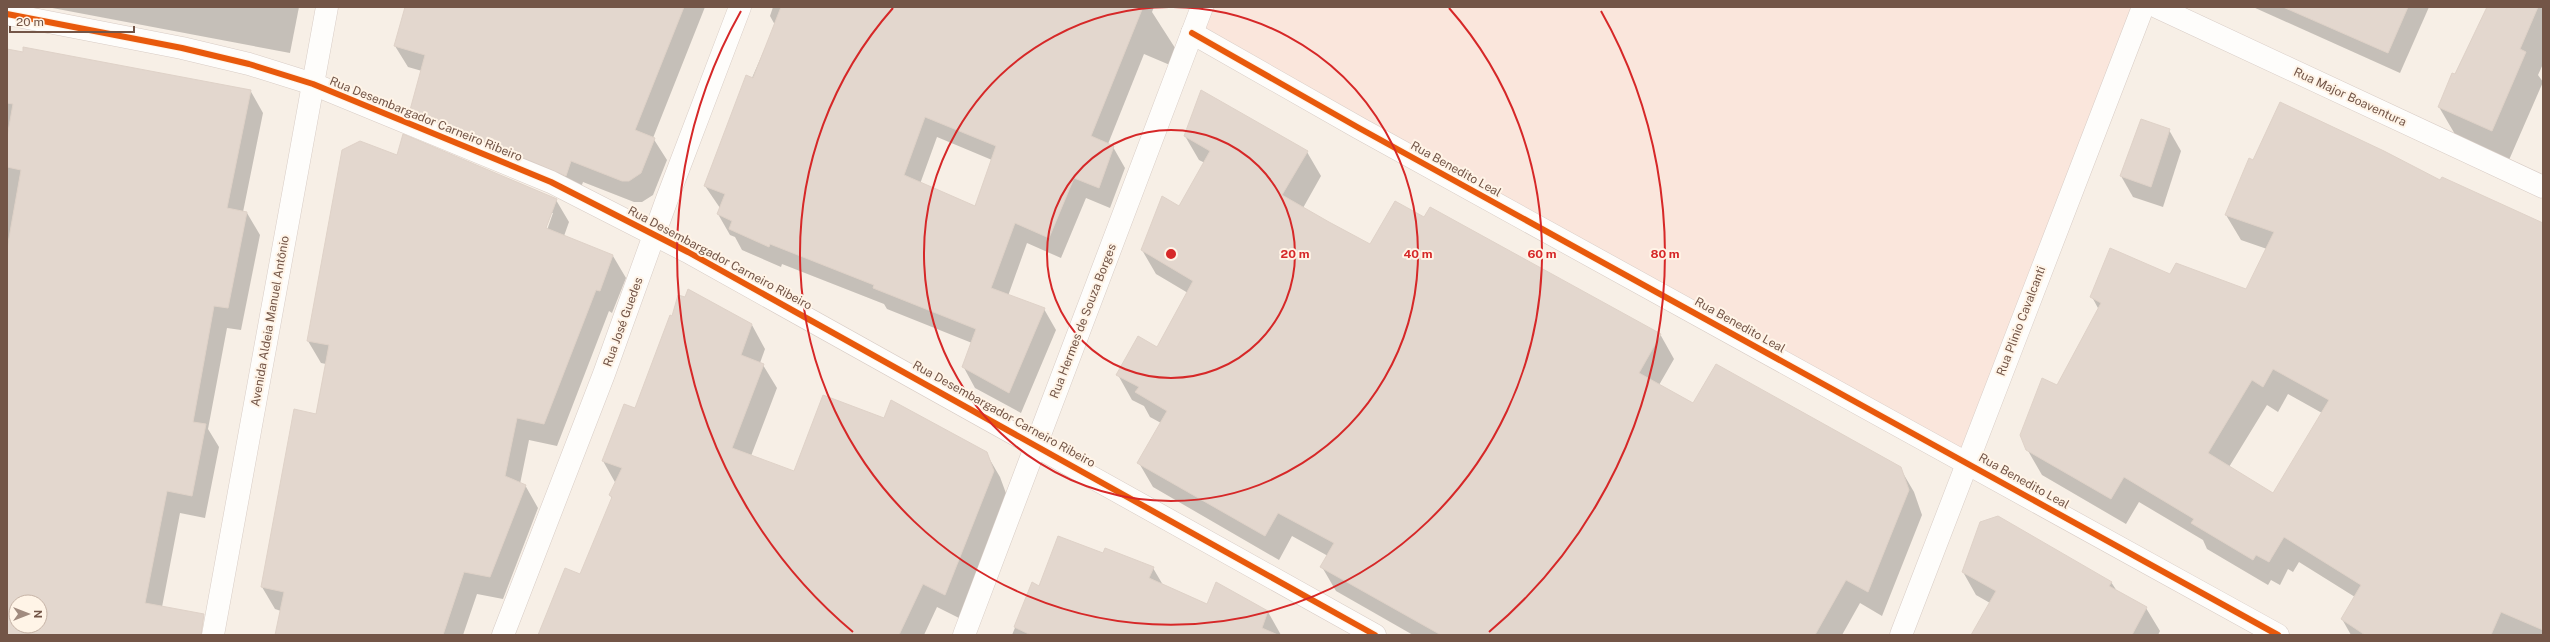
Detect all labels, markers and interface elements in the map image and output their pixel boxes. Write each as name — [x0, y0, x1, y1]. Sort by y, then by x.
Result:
scale bar — [10, 8, 134, 34]
text: 20 m — [16, 15, 44, 29]
street label: Rua Major Boaventura — [2291, 65, 2409, 129]
street label: Rua Desembargador Carneiro Ribeiro — [328, 74, 525, 164]
street label: Rua Benedito Leal — [1408, 138, 1504, 200]
street label: Rua Desembargador Carneiro Ribeiro — [626, 203, 815, 313]
street label: Avenida Aldeia Manuel Antônio — [248, 234, 292, 407]
street label: Rua Hermes de Souza Borges — [1047, 242, 1119, 400]
centre of rings — [1164, 247, 1178, 261]
text: 20 m — [1281, 247, 1310, 261]
text: 40 m — [1403, 247, 1433, 261]
text: 60 m — [1527, 247, 1557, 261]
text: 80 m — [1650, 247, 1680, 261]
street label: Rua Plinio Cavalcanti — [1994, 264, 2048, 378]
street label: Rua José Guedes — [600, 275, 646, 369]
street label: Rua Benedito Leal — [1692, 294, 1788, 356]
street label: Rua Desembargador Carneiro Ribeiro — [910, 358, 1098, 470]
street label: Rua Benedito Leal — [1976, 450, 2072, 512]
north arrow — [8, 594, 48, 634]
text: N — [32, 610, 44, 618]

